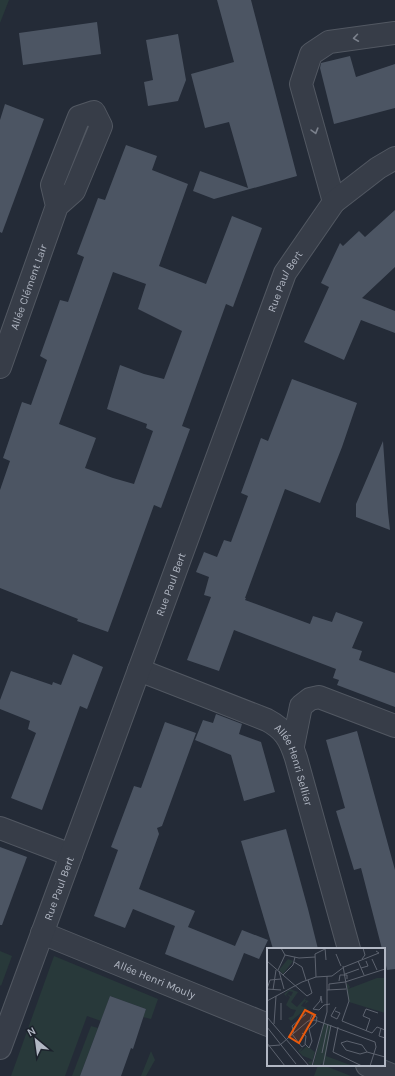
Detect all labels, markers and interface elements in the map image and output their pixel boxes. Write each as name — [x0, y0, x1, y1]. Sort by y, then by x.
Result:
one-way arrow — [353, 33, 359, 42]
one-way arrow — [310, 128, 318, 134]
street label: Allée Clément Lair — [8, 243, 50, 332]
street label: Rue Paul Bert — [265, 248, 305, 314]
street label: Rue Paul Bert — [153, 551, 189, 618]
street label: Allée Henri Sellier — [272, 721, 315, 807]
street label: Rue Paul Bert — [42, 855, 77, 922]
inset map — [267, 948, 385, 1066]
street label: Allée Henri Mouly — [112, 957, 197, 1002]
north arrow — [16, 1020, 56, 1060]
text: N — [25, 1024, 38, 1039]

